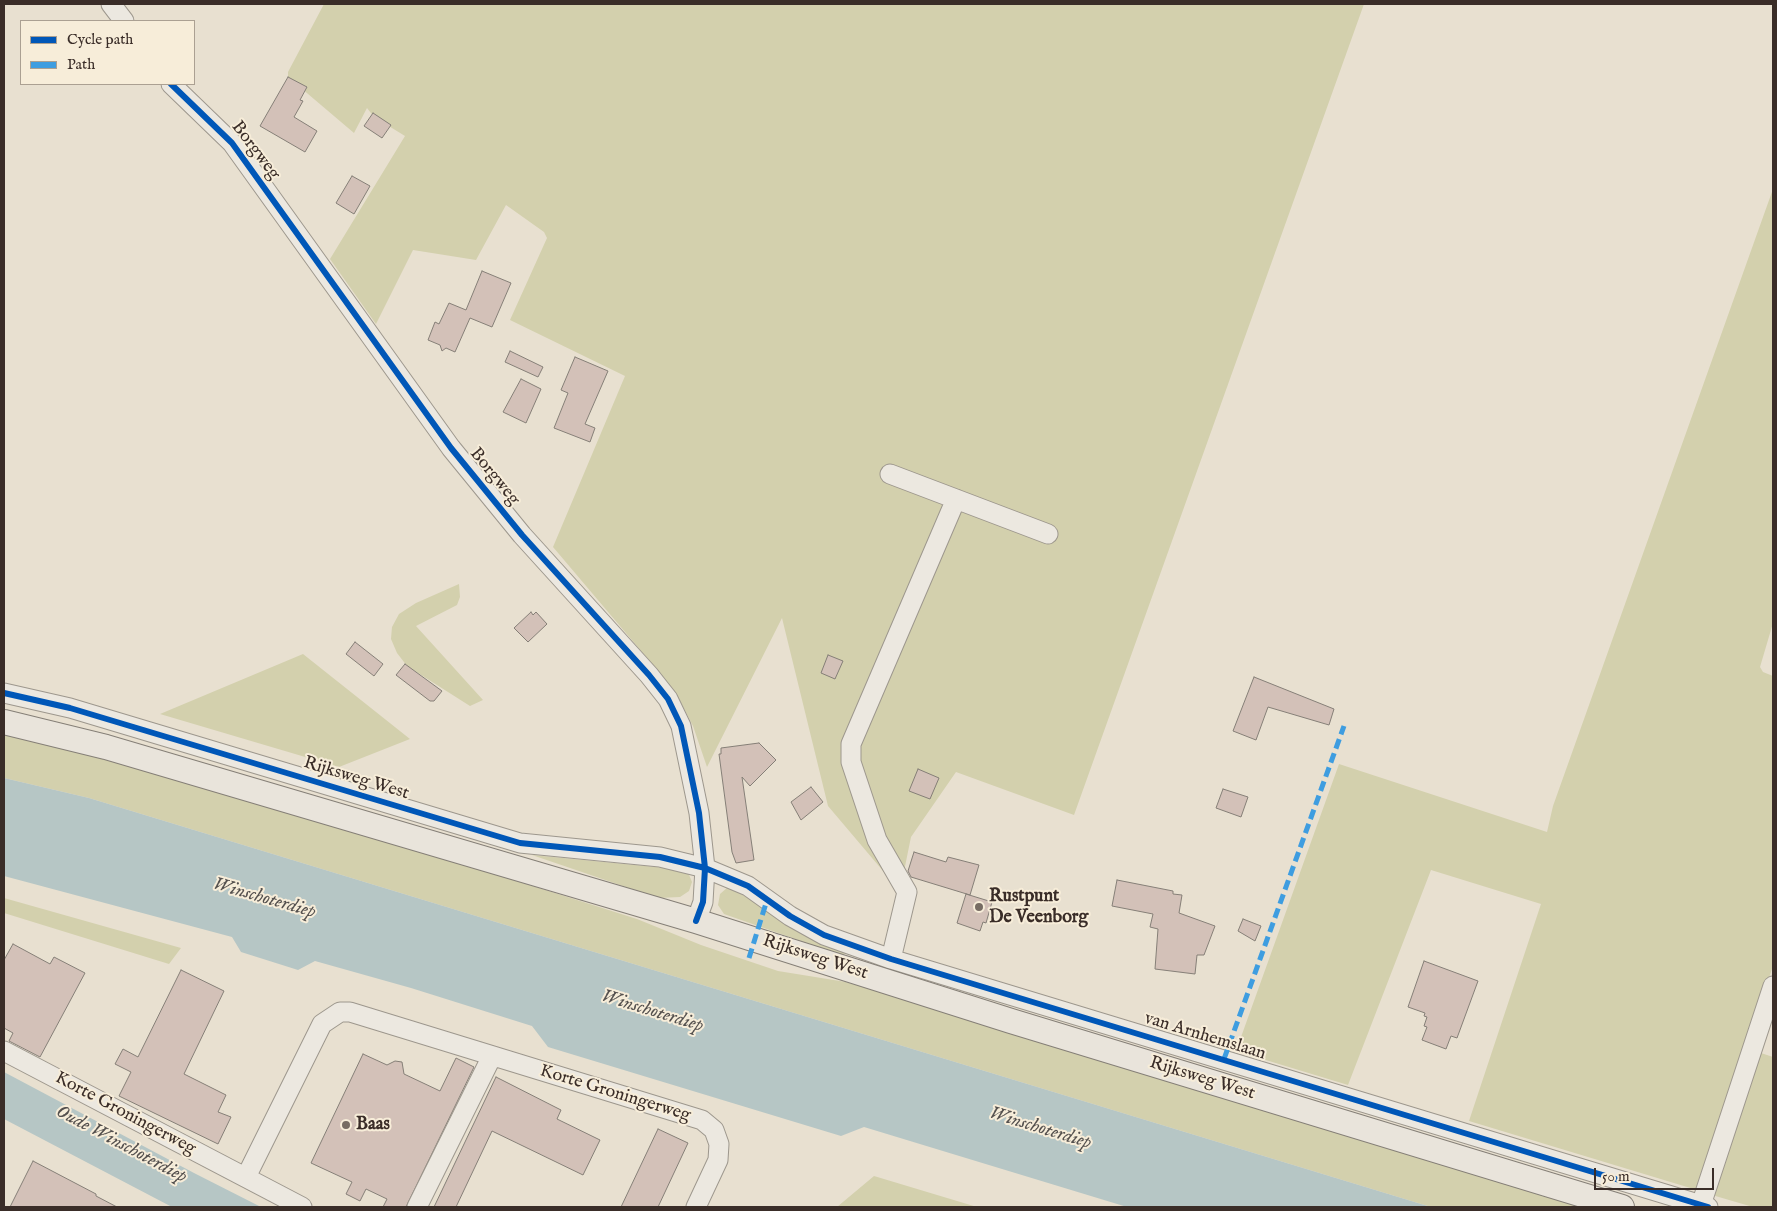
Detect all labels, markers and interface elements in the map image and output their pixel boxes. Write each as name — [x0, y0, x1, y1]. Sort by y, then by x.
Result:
legend — [20, 20, 195, 85]
text: Cycle path — [67, 30, 133, 49]
text: Path — [67, 55, 95, 74]
street label: Borgweg — [226, 117, 284, 185]
street label: Borgweg — [464, 444, 524, 510]
street label: Rijksweg West — [301, 753, 411, 805]
water label: Winschoterdiep — [210, 873, 318, 925]
place label: Rustpunt De Veenborg — [989, 886, 1088, 929]
marker: Rustpunt De Veenborg — [973, 901, 985, 913]
street label: Rijksweg West — [760, 931, 870, 985]
water label: Winschoterdiep — [598, 986, 706, 1038]
street label: van Arnhemslaan — [1142, 1008, 1268, 1066]
street label: Rijksweg West — [1147, 1053, 1257, 1105]
street label: Korte Groningerweg — [537, 1061, 693, 1127]
street label: Korte Groningerweg — [51, 1068, 199, 1160]
water label: Oude Winschoterdiep — [52, 1101, 190, 1189]
water label: Winschoterdiep — [986, 1103, 1094, 1155]
place label: Baas — [356, 1114, 390, 1136]
marker: Baas — [340, 1119, 352, 1131]
scale bar — [1597, 1158, 1717, 1190]
text: 50 m — [1602, 1167, 1630, 1186]

